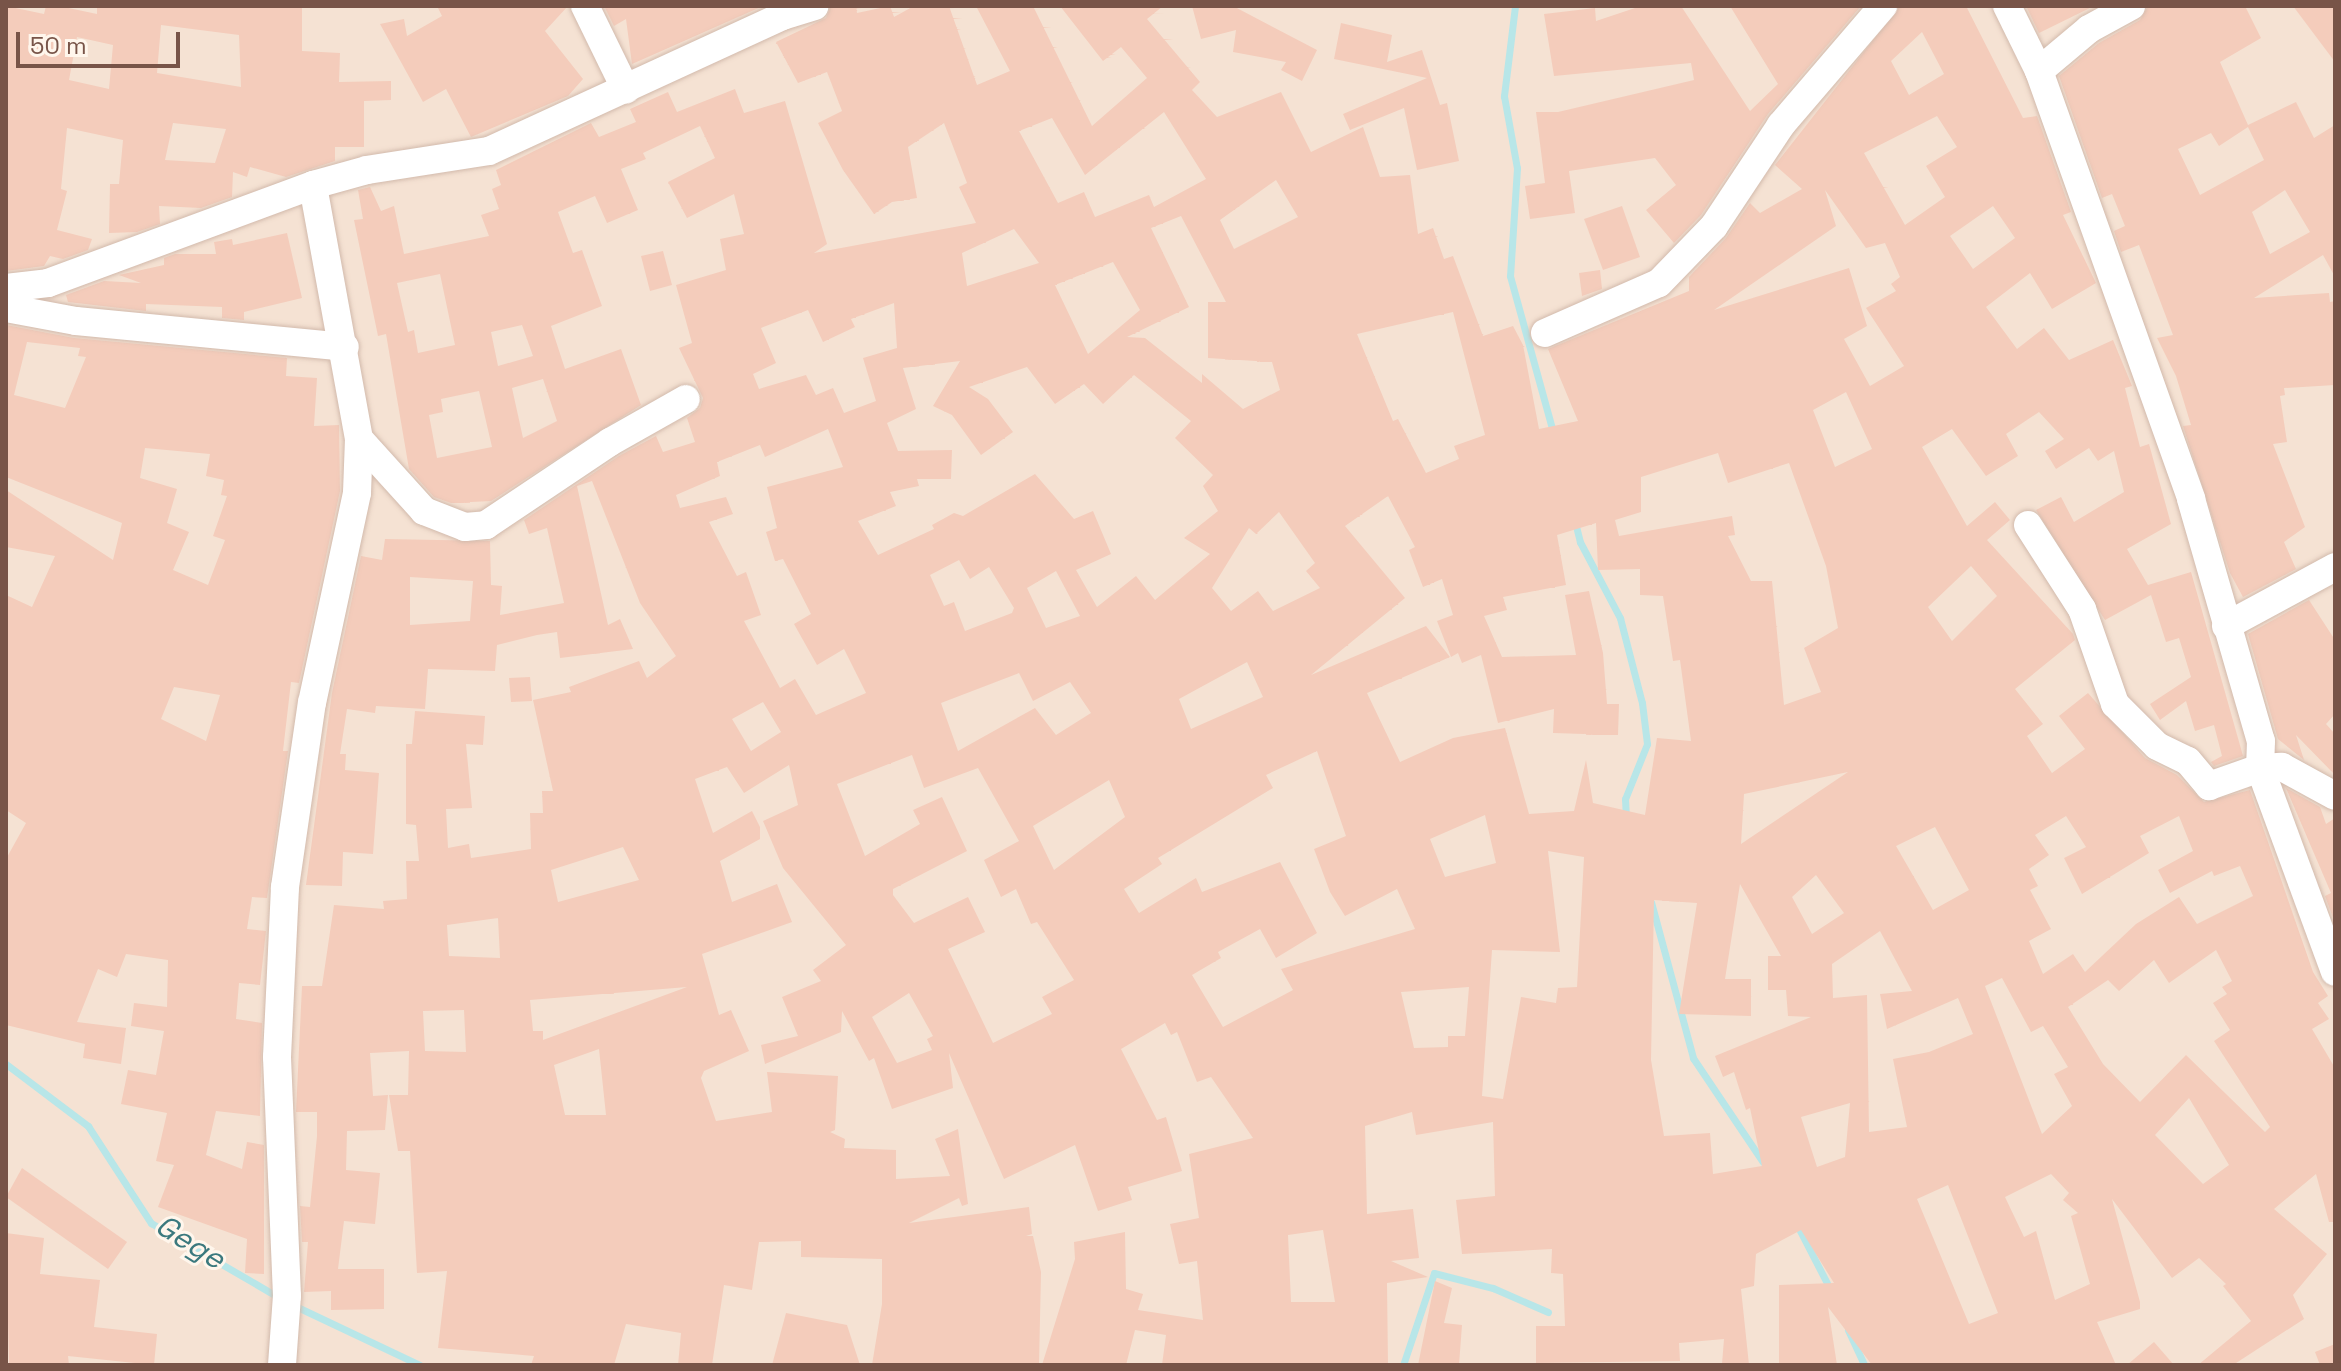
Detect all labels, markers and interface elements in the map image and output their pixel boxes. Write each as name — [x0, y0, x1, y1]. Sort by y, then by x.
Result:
scale bar — [20, 16, 184, 66]
text: 50 m — [30, 30, 87, 61]
water label: Gege — [149, 1207, 231, 1277]

